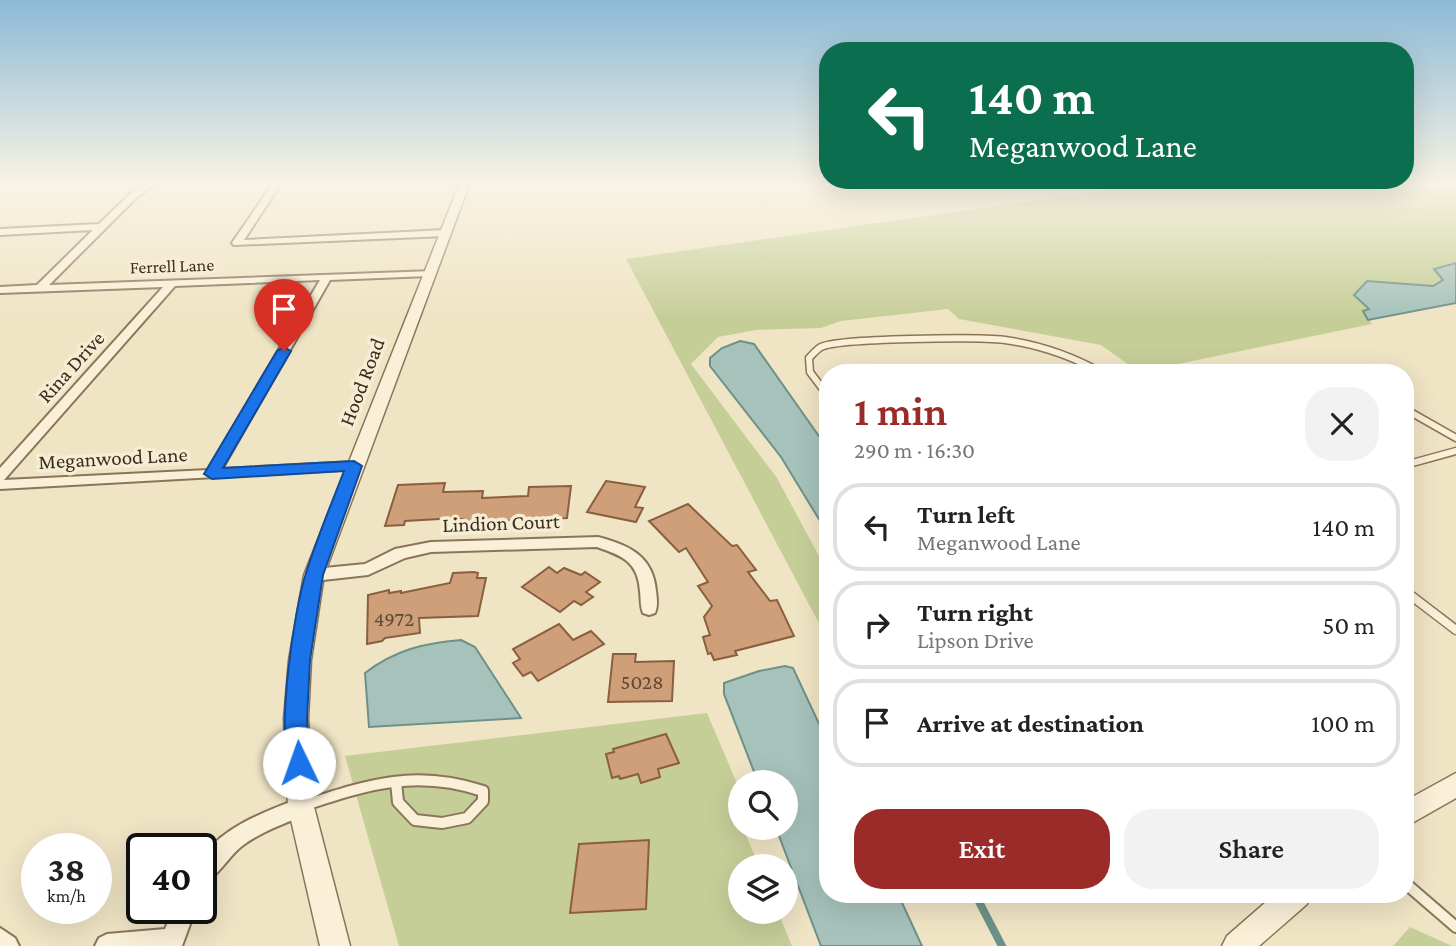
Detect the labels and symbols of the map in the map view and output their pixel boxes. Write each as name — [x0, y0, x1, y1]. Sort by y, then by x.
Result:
street label: Ferrell Lane — [129, 255, 215, 277]
pin — [254, 279, 314, 351]
street label: Rina Drive — [33, 326, 109, 408]
street label: Hood Road — [334, 335, 390, 429]
street label: Meganwood Lane — [38, 442, 188, 474]
street label: Lindion Court — [442, 509, 561, 537]
house number: 4972 — [374, 607, 414, 631]
house number: 5028 — [621, 670, 663, 694]
position arrow — [262, 726, 336, 800]
speed limit sign: 40 — [126, 833, 217, 924]

